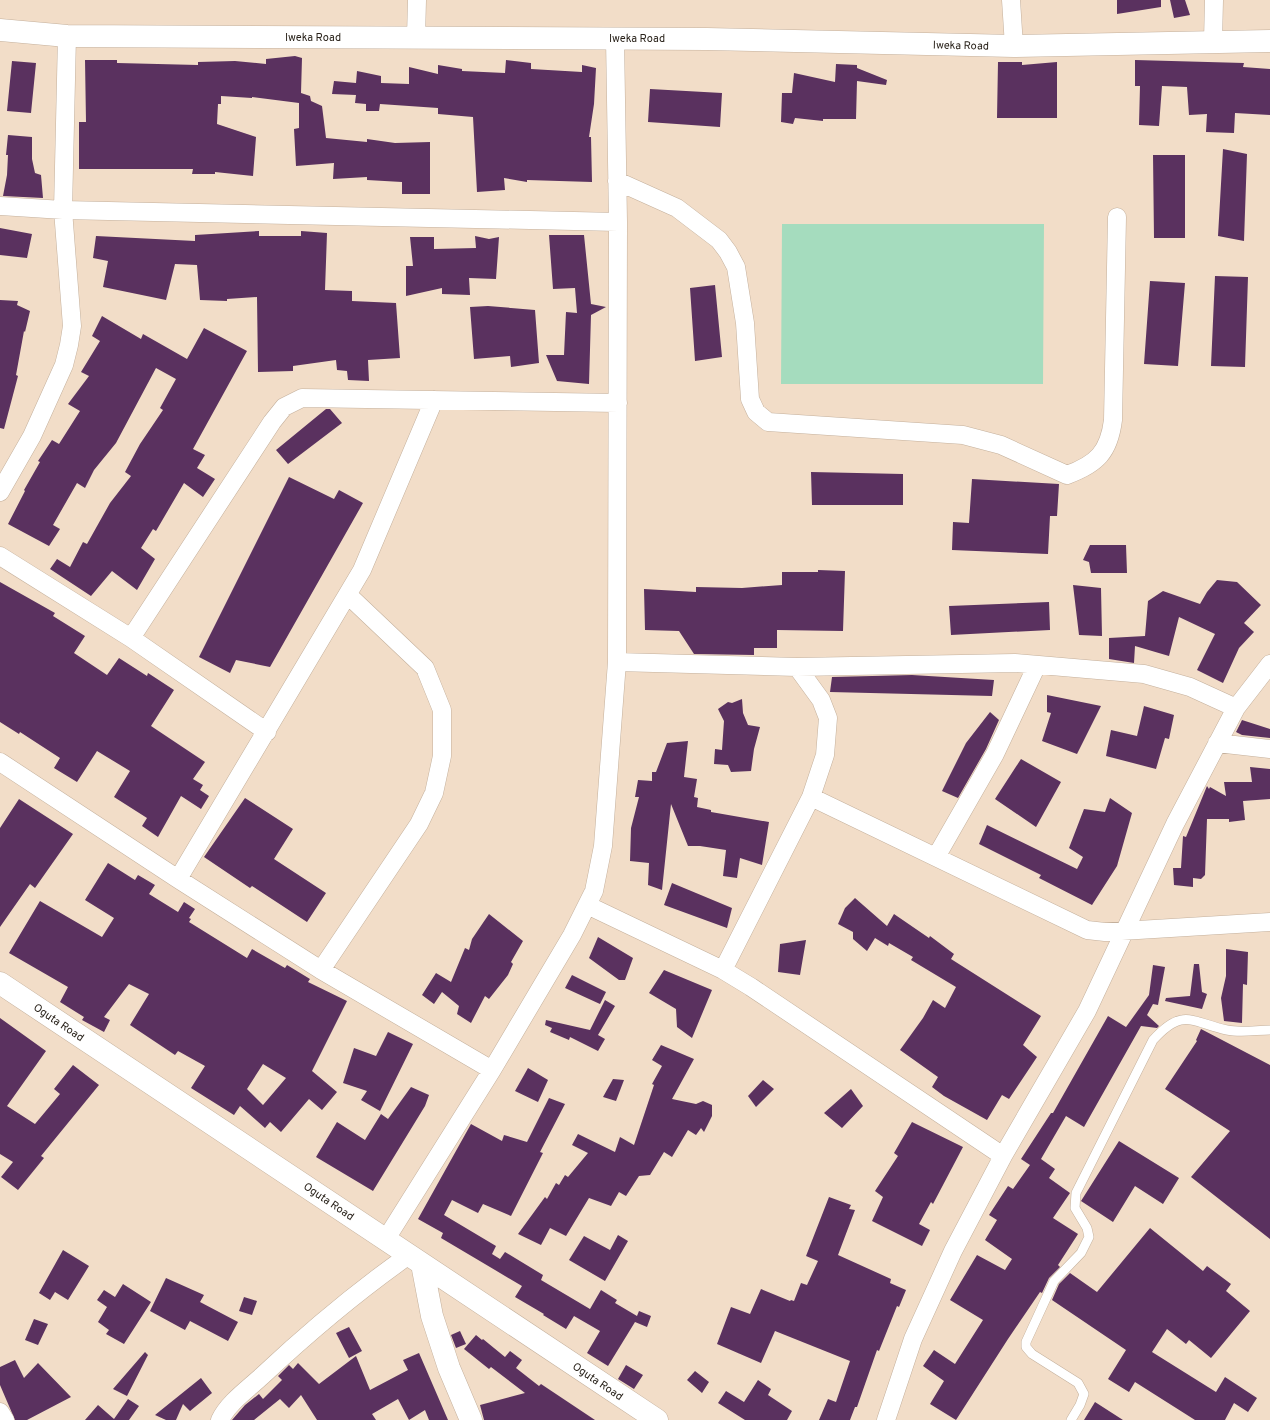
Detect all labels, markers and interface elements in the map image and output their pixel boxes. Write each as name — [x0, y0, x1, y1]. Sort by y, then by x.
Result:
street label: Iweka Road — [285, 31, 341, 45]
street label: Iweka Road — [609, 32, 665, 46]
street label: Iweka Road — [933, 39, 989, 53]
street label: Oguta Road — [30, 1001, 86, 1045]
street label: Oguta Road — [300, 1180, 356, 1224]
street label: Oguta Road — [569, 1360, 625, 1404]

